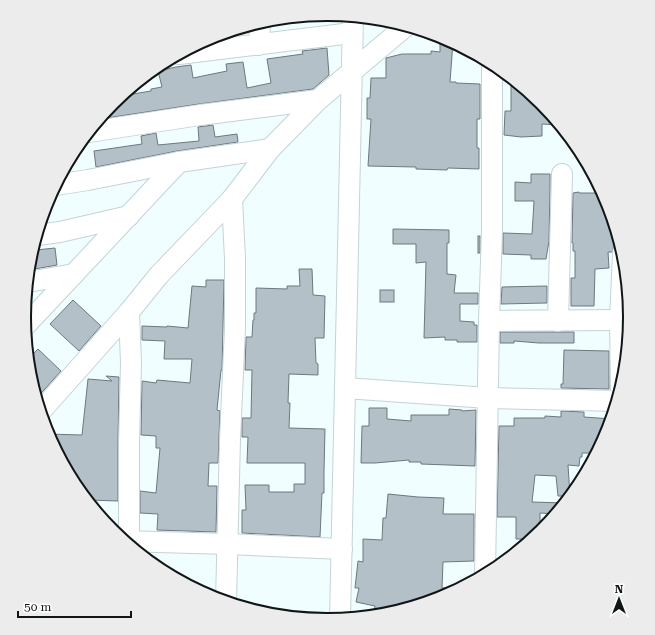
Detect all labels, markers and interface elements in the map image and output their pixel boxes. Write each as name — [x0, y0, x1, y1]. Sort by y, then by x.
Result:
north arrow — [599, 579, 639, 619]
text: N — [615, 583, 624, 596]
scale bar — [18, 593, 131, 619]
text: 50 m — [24, 600, 51, 614]

